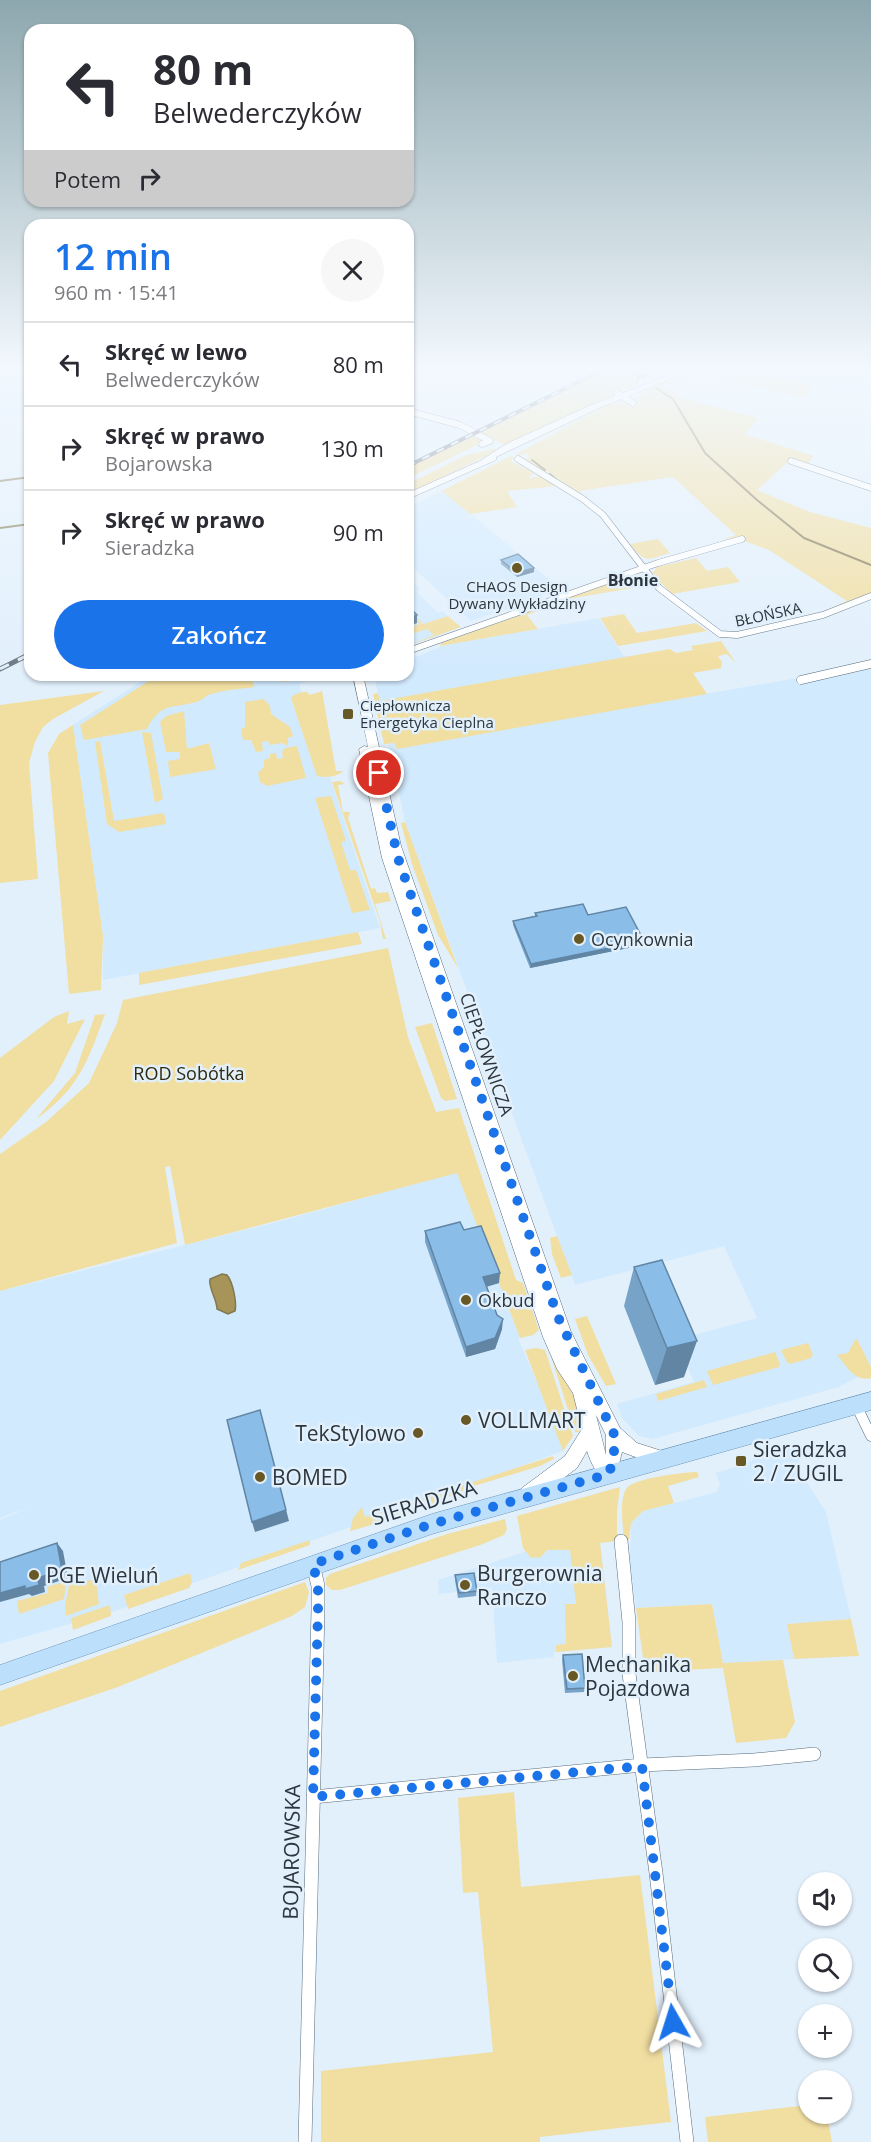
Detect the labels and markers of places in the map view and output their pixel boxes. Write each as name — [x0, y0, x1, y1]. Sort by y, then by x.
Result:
marker: CHAOS Design Dywany Wykładziny — [510, 561, 524, 575]
place label: CHAOS Design Dywany Wykładziny — [448, 576, 586, 613]
place label: Ciepłownicza Energetyka Cieplna — [360, 695, 494, 732]
marker: Ciepłownicza Energetyka Cieplna — [341, 707, 355, 721]
pin — [353, 747, 404, 798]
place label: Ocynkownia — [591, 927, 694, 951]
marker: Ocynkownia — [572, 932, 586, 946]
place label: Okbud — [478, 1288, 535, 1312]
marker: Okbud — [459, 1293, 473, 1307]
place label: VOLLMART — [478, 1406, 586, 1434]
marker: VOLLMART — [459, 1413, 473, 1427]
place label: TekStylowo — [295, 1419, 406, 1447]
marker: TekStylowo — [411, 1426, 425, 1440]
place label: Sieradzka 2 / ZUGIL — [753, 1435, 847, 1487]
marker: Sieradzka 2 / ZUGIL — [734, 1454, 748, 1468]
place label: BOMED — [272, 1463, 348, 1491]
marker: BOMED — [253, 1470, 267, 1484]
place label: Burgerownia Ranczo — [477, 1559, 603, 1611]
place label: PGE Wieluń — [46, 1561, 159, 1589]
marker: PGE Wieluń — [27, 1568, 41, 1582]
marker: Burgerownia Ranczo — [458, 1578, 472, 1592]
place label: Mechanika Pojazdowa — [585, 1650, 691, 1702]
marker: Mechanika Pojazdowa — [566, 1669, 580, 1683]

